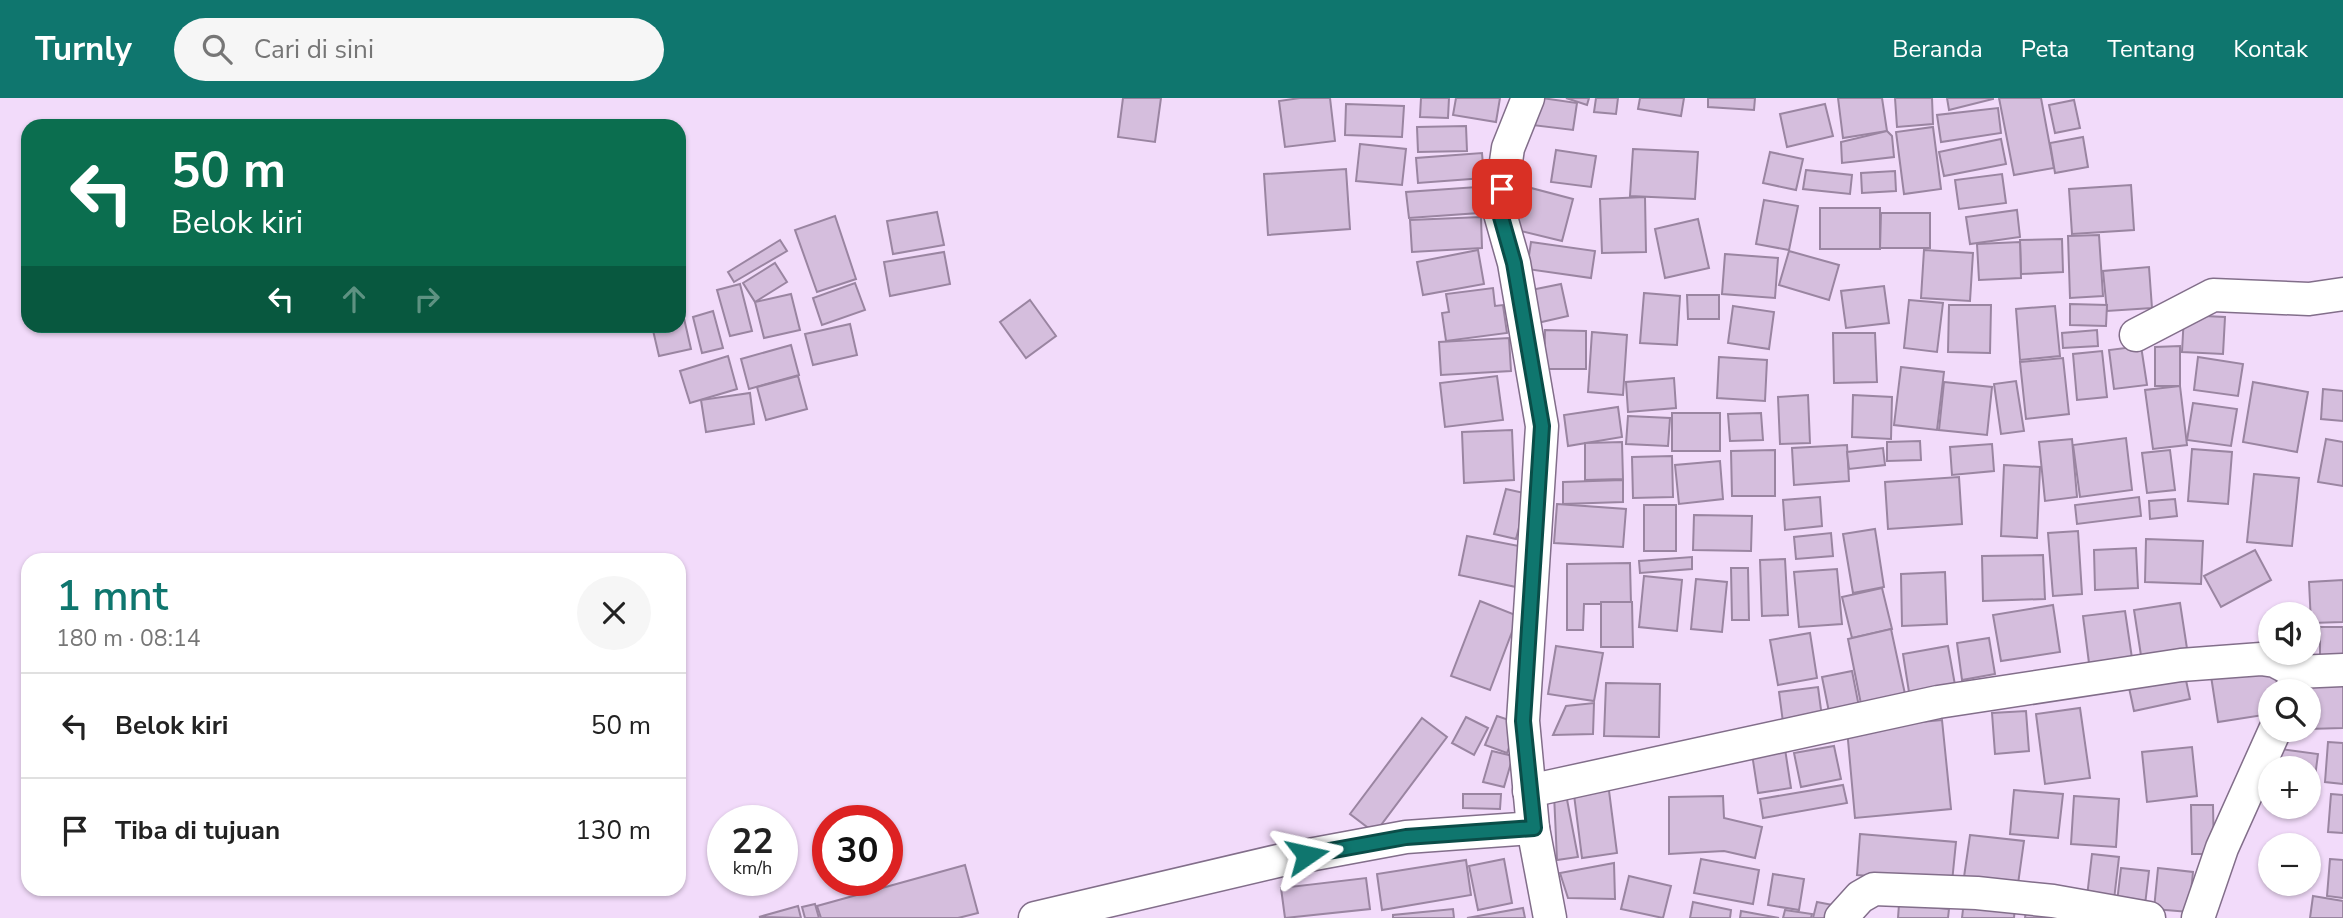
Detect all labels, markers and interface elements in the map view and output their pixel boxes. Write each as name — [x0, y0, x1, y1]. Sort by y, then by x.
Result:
search box — [174, 18, 664, 81]
text: Turnly — [35, 27, 132, 72]
icon: search — [198, 30, 236, 68]
text: Cari di sini — [254, 32, 374, 67]
text: Beranda — [1892, 33, 1983, 65]
text: Peta — [2021, 33, 2069, 65]
text: Tentang — [2107, 33, 2195, 65]
text: Kontak — [2233, 33, 2308, 65]
text: 50 m — [171, 137, 286, 204]
icon: left — [56, 147, 147, 238]
pin — [1472, 159, 1532, 219]
icon: arrive — [1483, 170, 1521, 208]
text: Belok kiri — [171, 201, 303, 244]
icon: left — [262, 280, 300, 318]
icon: ahead — [335, 280, 373, 318]
icon: right — [408, 280, 446, 318]
text: 1 mnt — [56, 568, 168, 625]
button: close — [577, 576, 651, 650]
map controls — [2258, 602, 2321, 896]
button: sound — [2258, 602, 2321, 665]
text: 180 m · 08:14 — [56, 623, 201, 654]
button: search — [2258, 679, 2321, 742]
icon: left — [56, 707, 94, 745]
text: Belok kiri — [115, 708, 228, 743]
text: 50 m — [591, 708, 651, 743]
button: + — [2258, 756, 2321, 819]
speed limit sign: 30 — [812, 805, 903, 896]
icon: arrive — [56, 812, 94, 850]
text: Tiba di tujuan — [115, 813, 280, 848]
text: 130 m — [575, 813, 651, 848]
text: 22 — [731, 818, 774, 865]
position arrow — [1270, 818, 1344, 892]
button: − — [2258, 833, 2321, 896]
text: km/h — [733, 856, 772, 880]

